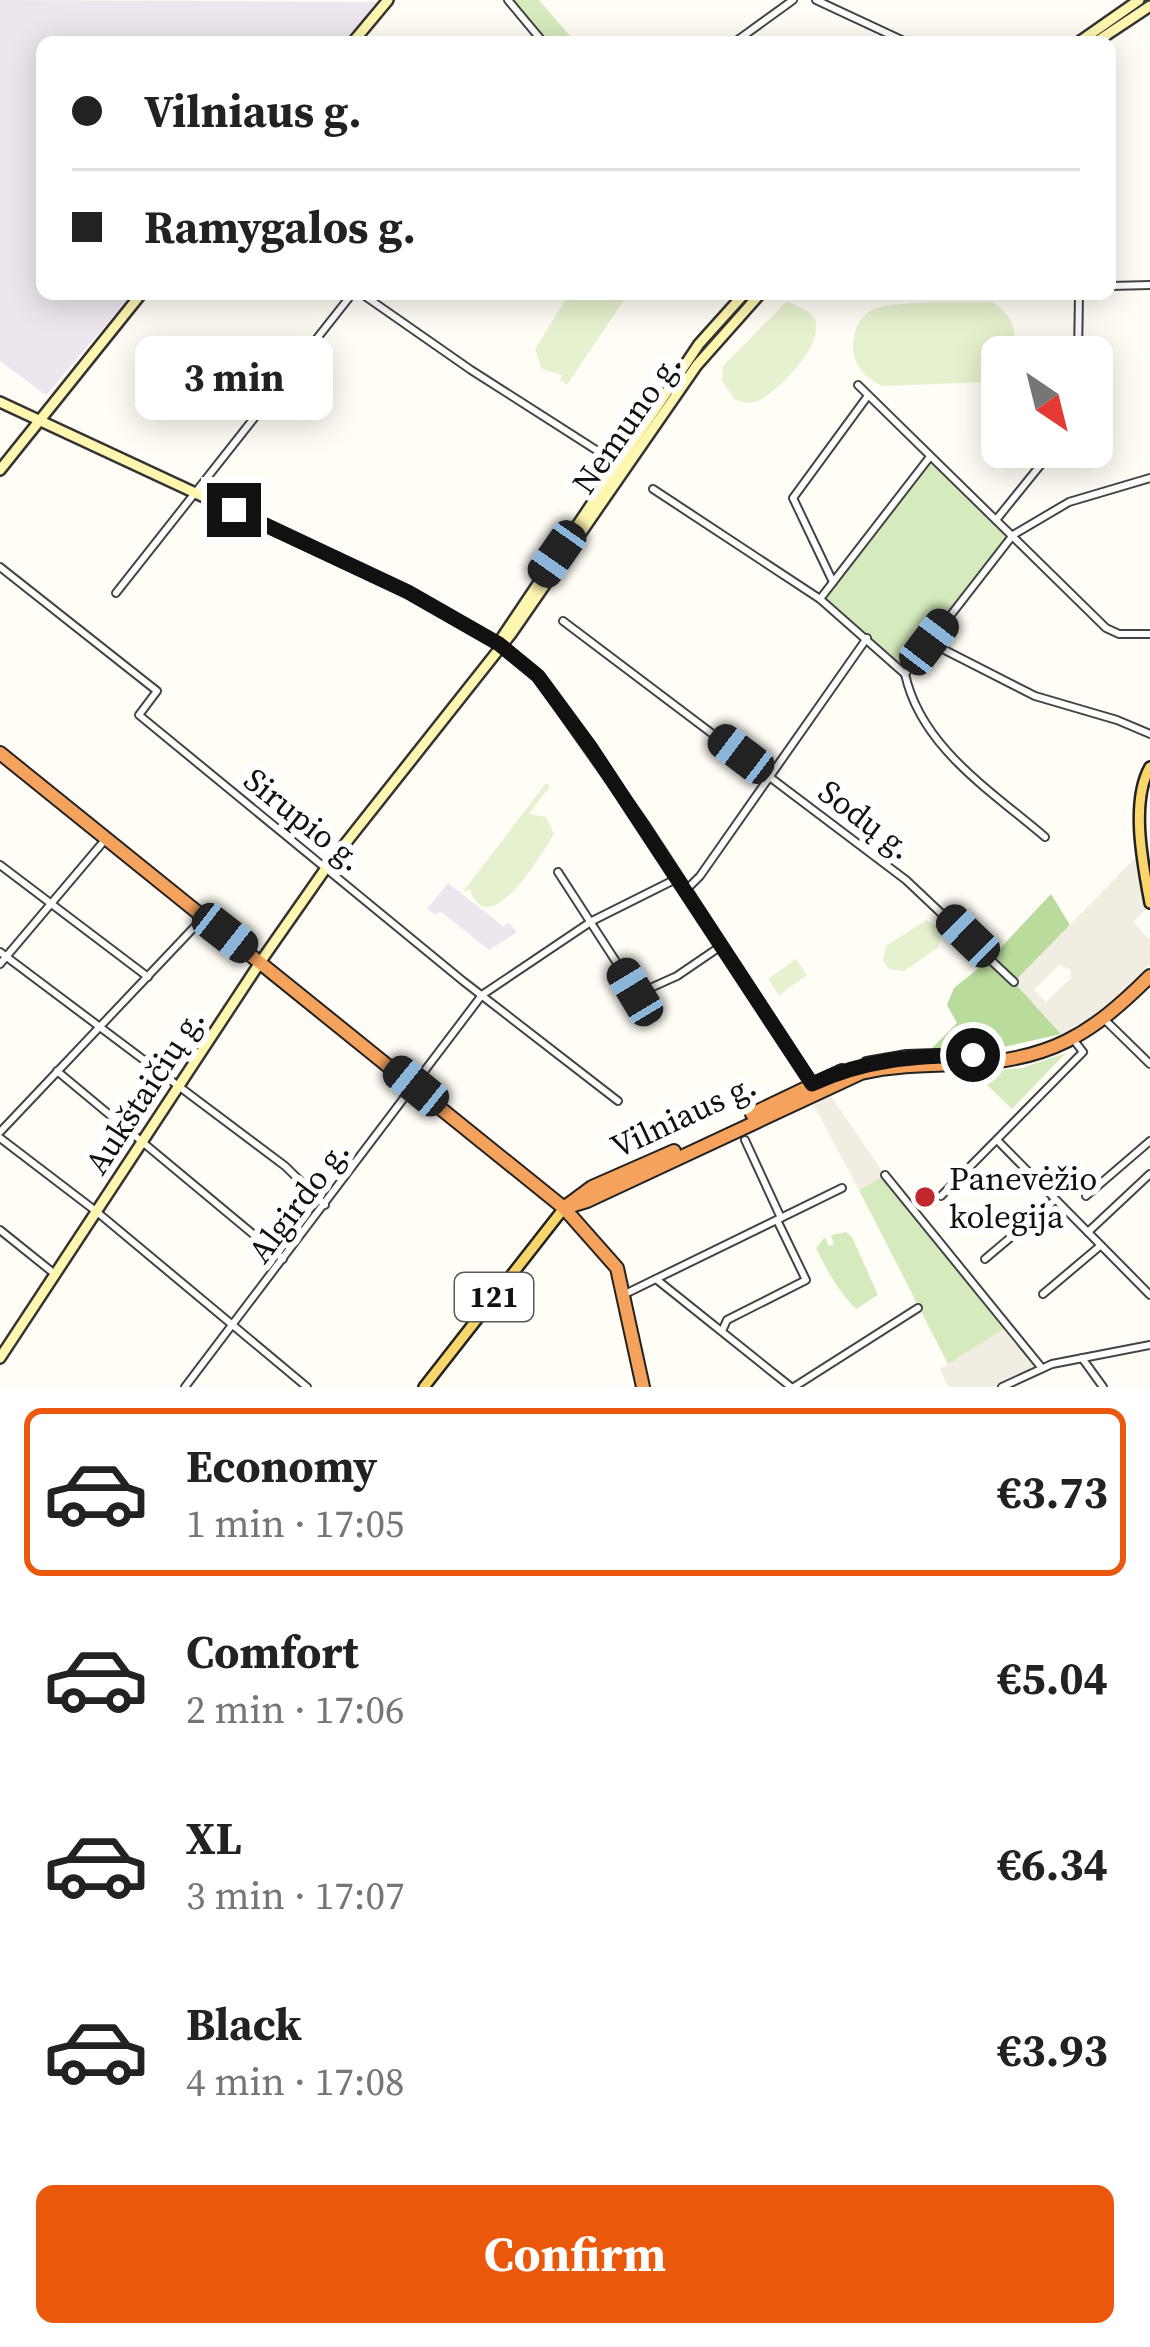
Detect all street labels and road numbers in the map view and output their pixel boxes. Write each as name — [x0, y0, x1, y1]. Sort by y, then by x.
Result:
street label: Nemuno g. — [561, 344, 691, 503]
street label: Sirupio g. — [235, 757, 373, 881]
street label: Sodų g. — [809, 769, 922, 870]
street label: Aukštaičių g. — [74, 999, 215, 1183]
street label: Vilniaus g. — [603, 1062, 763, 1169]
street label: Algirdo g. — [237, 1130, 360, 1272]
road number: 121 — [455, 1273, 533, 1321]

